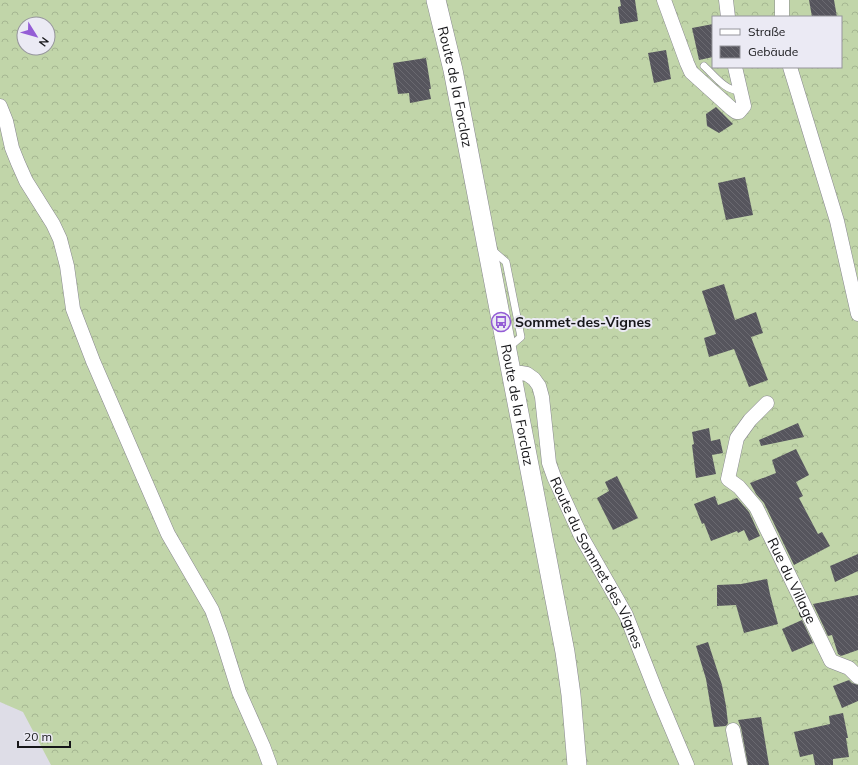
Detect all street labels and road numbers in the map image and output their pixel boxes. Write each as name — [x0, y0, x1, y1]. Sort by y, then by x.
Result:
street label: Route de la Forclaz — [434, 24, 477, 149]
street label: Route de la Forclaz — [497, 343, 538, 467]
street label: Route du Sommet des Vignes — [546, 474, 647, 651]
street label: Rue du Village — [763, 535, 820, 627]

